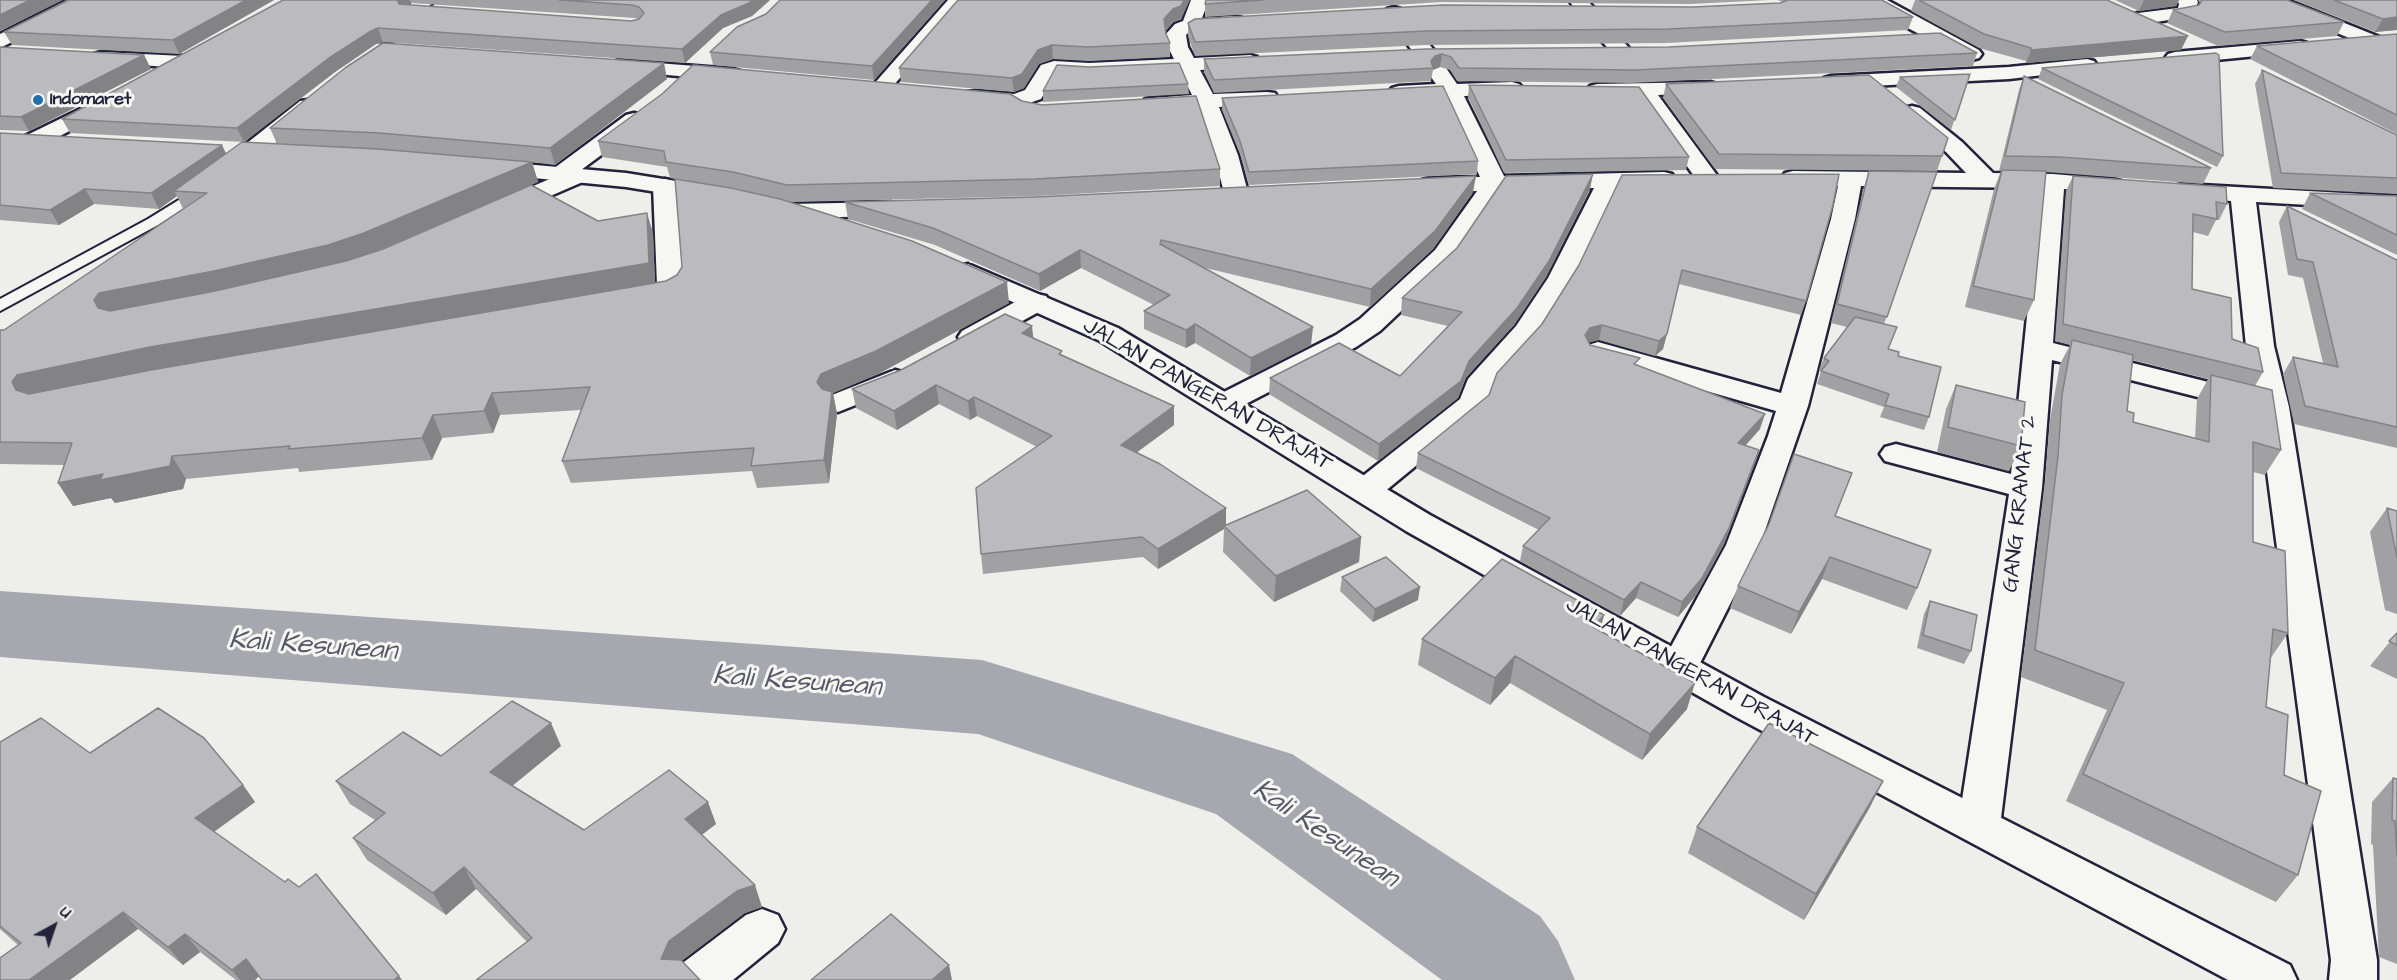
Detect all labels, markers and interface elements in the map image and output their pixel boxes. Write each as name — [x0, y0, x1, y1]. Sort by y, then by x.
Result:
place label: Indomaret — [50, 89, 131, 111]
marker: Indomaret — [31, 93, 45, 107]
street label: JALAN PANGERAN DRAJAT — [1078, 314, 1336, 478]
street label: GANG KRAMAT 2 — [1999, 414, 2043, 594]
street label: JALAN PANGERAN DRAJAT — [1561, 593, 1821, 753]
water label: Kali Kesunean — [228, 624, 398, 670]
water label: Kali Kesunean — [712, 660, 882, 706]
water label: Kali Kesunean — [1246, 774, 1404, 896]
north arrow — [24, 896, 84, 956]
text: U — [55, 901, 76, 924]

